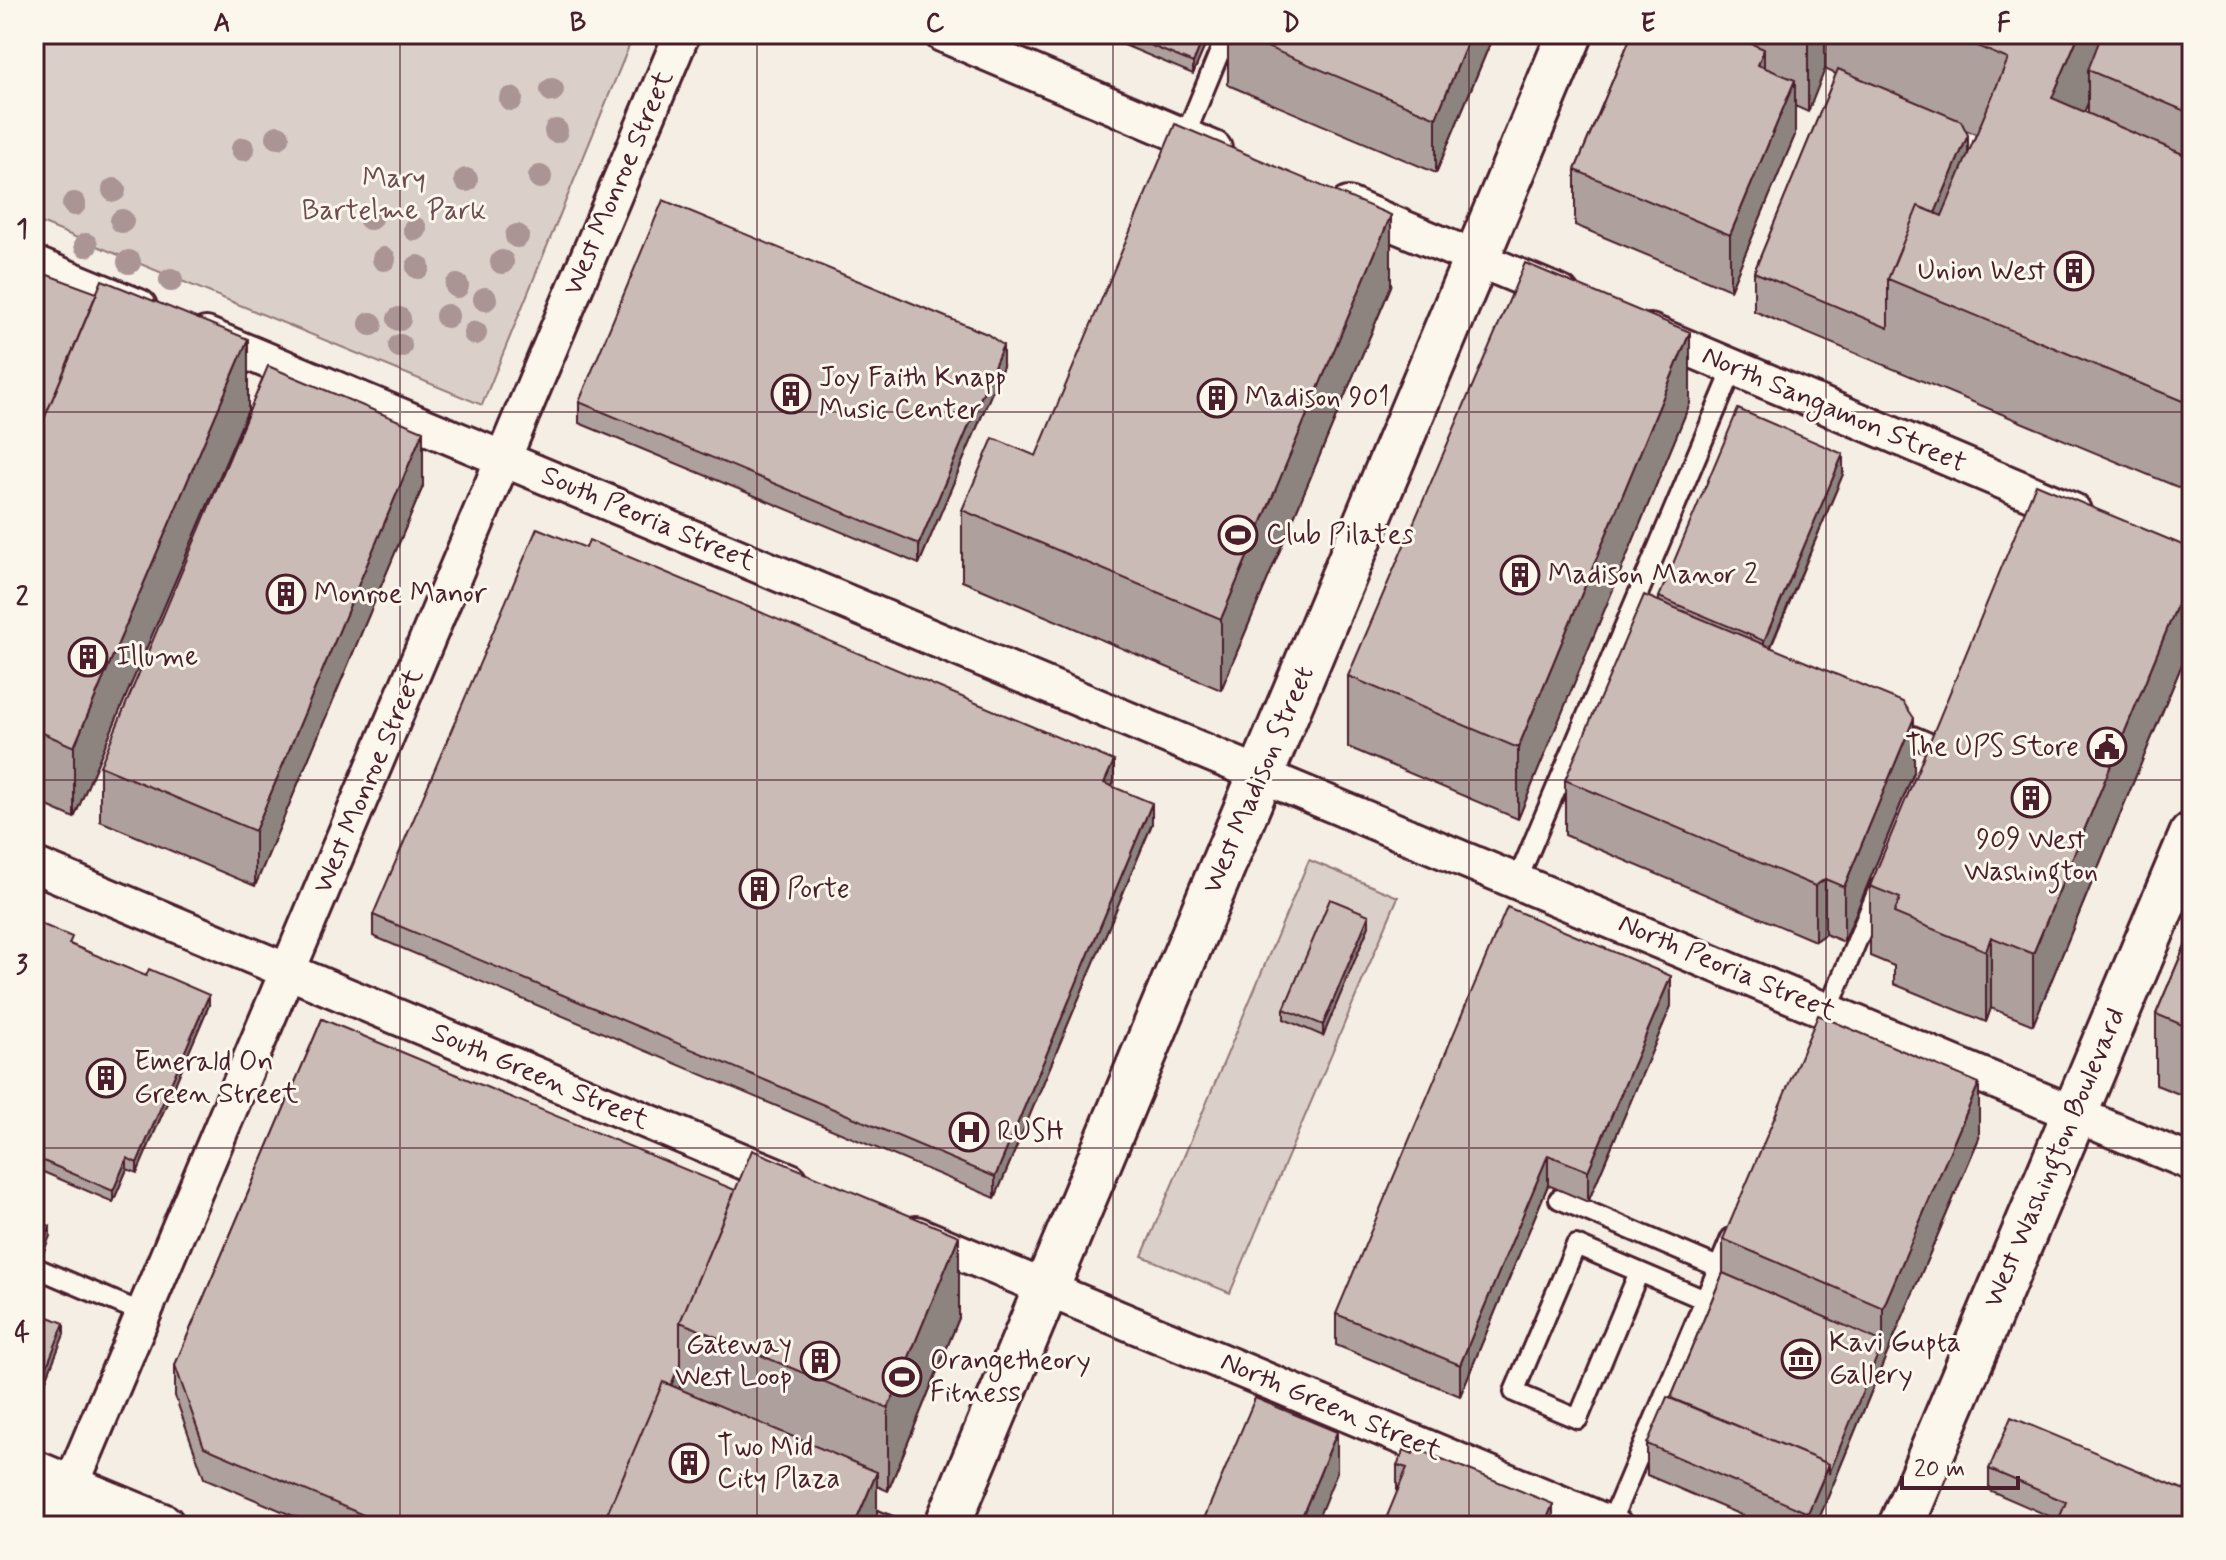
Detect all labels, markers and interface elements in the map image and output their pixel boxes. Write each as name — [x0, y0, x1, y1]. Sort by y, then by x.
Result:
text: A — [213, 7, 231, 41]
text: B — [570, 7, 586, 41]
text: C — [926, 7, 945, 41]
text: D — [1282, 7, 1300, 41]
text: E — [1640, 7, 1656, 41]
text: F — [1997, 7, 2011, 41]
street label: West Monroe Street — [555, 64, 683, 301]
park label: Mary Bartelme Park — [302, 161, 486, 230]
text: 1 — [16, 213, 28, 247]
building icon: Union West — [2053, 250, 2095, 292]
place label: Union West — [1918, 253, 2047, 290]
street label: North Sangamon Street — [1696, 338, 1972, 484]
place label: Joy Faith Knapp Music Center — [819, 360, 1007, 429]
building icon: Joy Faith Knapp Music Center — [770, 373, 812, 415]
building icon: Madison 901 — [1196, 377, 1238, 419]
place label: Madison 901 — [1245, 380, 1389, 417]
street label: South Peoria Street — [535, 457, 761, 581]
sports icon: Club Pilates — [1217, 514, 1259, 556]
place label: Club Pilates — [1266, 517, 1414, 554]
building icon: Madison Manor 2 — [1499, 554, 1541, 596]
place label: Madison Manor 2 — [1548, 557, 1758, 594]
building icon: Monroe Manor — [265, 573, 307, 615]
place label: Monroe Manor — [314, 576, 488, 613]
text: 2 — [16, 581, 29, 615]
building icon: Illume — [67, 636, 109, 678]
place label: Illume — [116, 639, 198, 676]
street label: West Madison Street — [1194, 660, 1324, 900]
street label: West Monroe Street — [305, 662, 433, 899]
public building icon: The UPS Store — [2086, 726, 2128, 768]
place label: The UPS Store — [1905, 729, 2079, 766]
building icon: 909 West Washington — [2010, 777, 2052, 819]
place label: 909 West Washington — [1964, 822, 2098, 894]
building icon: Porte — [738, 868, 780, 910]
place label: Porte — [787, 871, 850, 908]
street label: North Peoria Street — [1612, 905, 1842, 1031]
text: 3 — [16, 949, 28, 983]
street label: West Washington Boulevard — [1975, 1003, 2138, 1315]
street label: South Green Street — [426, 1014, 655, 1140]
place label: Emerald On Green Street — [134, 1044, 299, 1113]
building icon: Emerald On Green Street — [85, 1057, 127, 1099]
hospital icon: RUSH — [948, 1111, 990, 1153]
place label: RUSH — [997, 1114, 1064, 1151]
text: 4 — [14, 1317, 30, 1351]
place label: Kavi Gupta Gallery — [1829, 1325, 1961, 1394]
place label: Gateway West Loop — [675, 1327, 792, 1396]
museum icon: Kavi Gupta Gallery — [1780, 1338, 1822, 1380]
building icon: Gateway West Loop — [799, 1340, 841, 1382]
place label: Orangetheory Fitness — [930, 1343, 1091, 1412]
street label: North Green Street — [1215, 1344, 1448, 1471]
sports icon: Orangetheory Fitness — [881, 1356, 923, 1398]
place label: Two Mid City Plaza — [717, 1429, 840, 1498]
scale bar — [1902, 1440, 2018, 1490]
building icon: Two Mid City Plaza — [668, 1442, 710, 1484]
text: 20 m — [1914, 1454, 1965, 1485]

